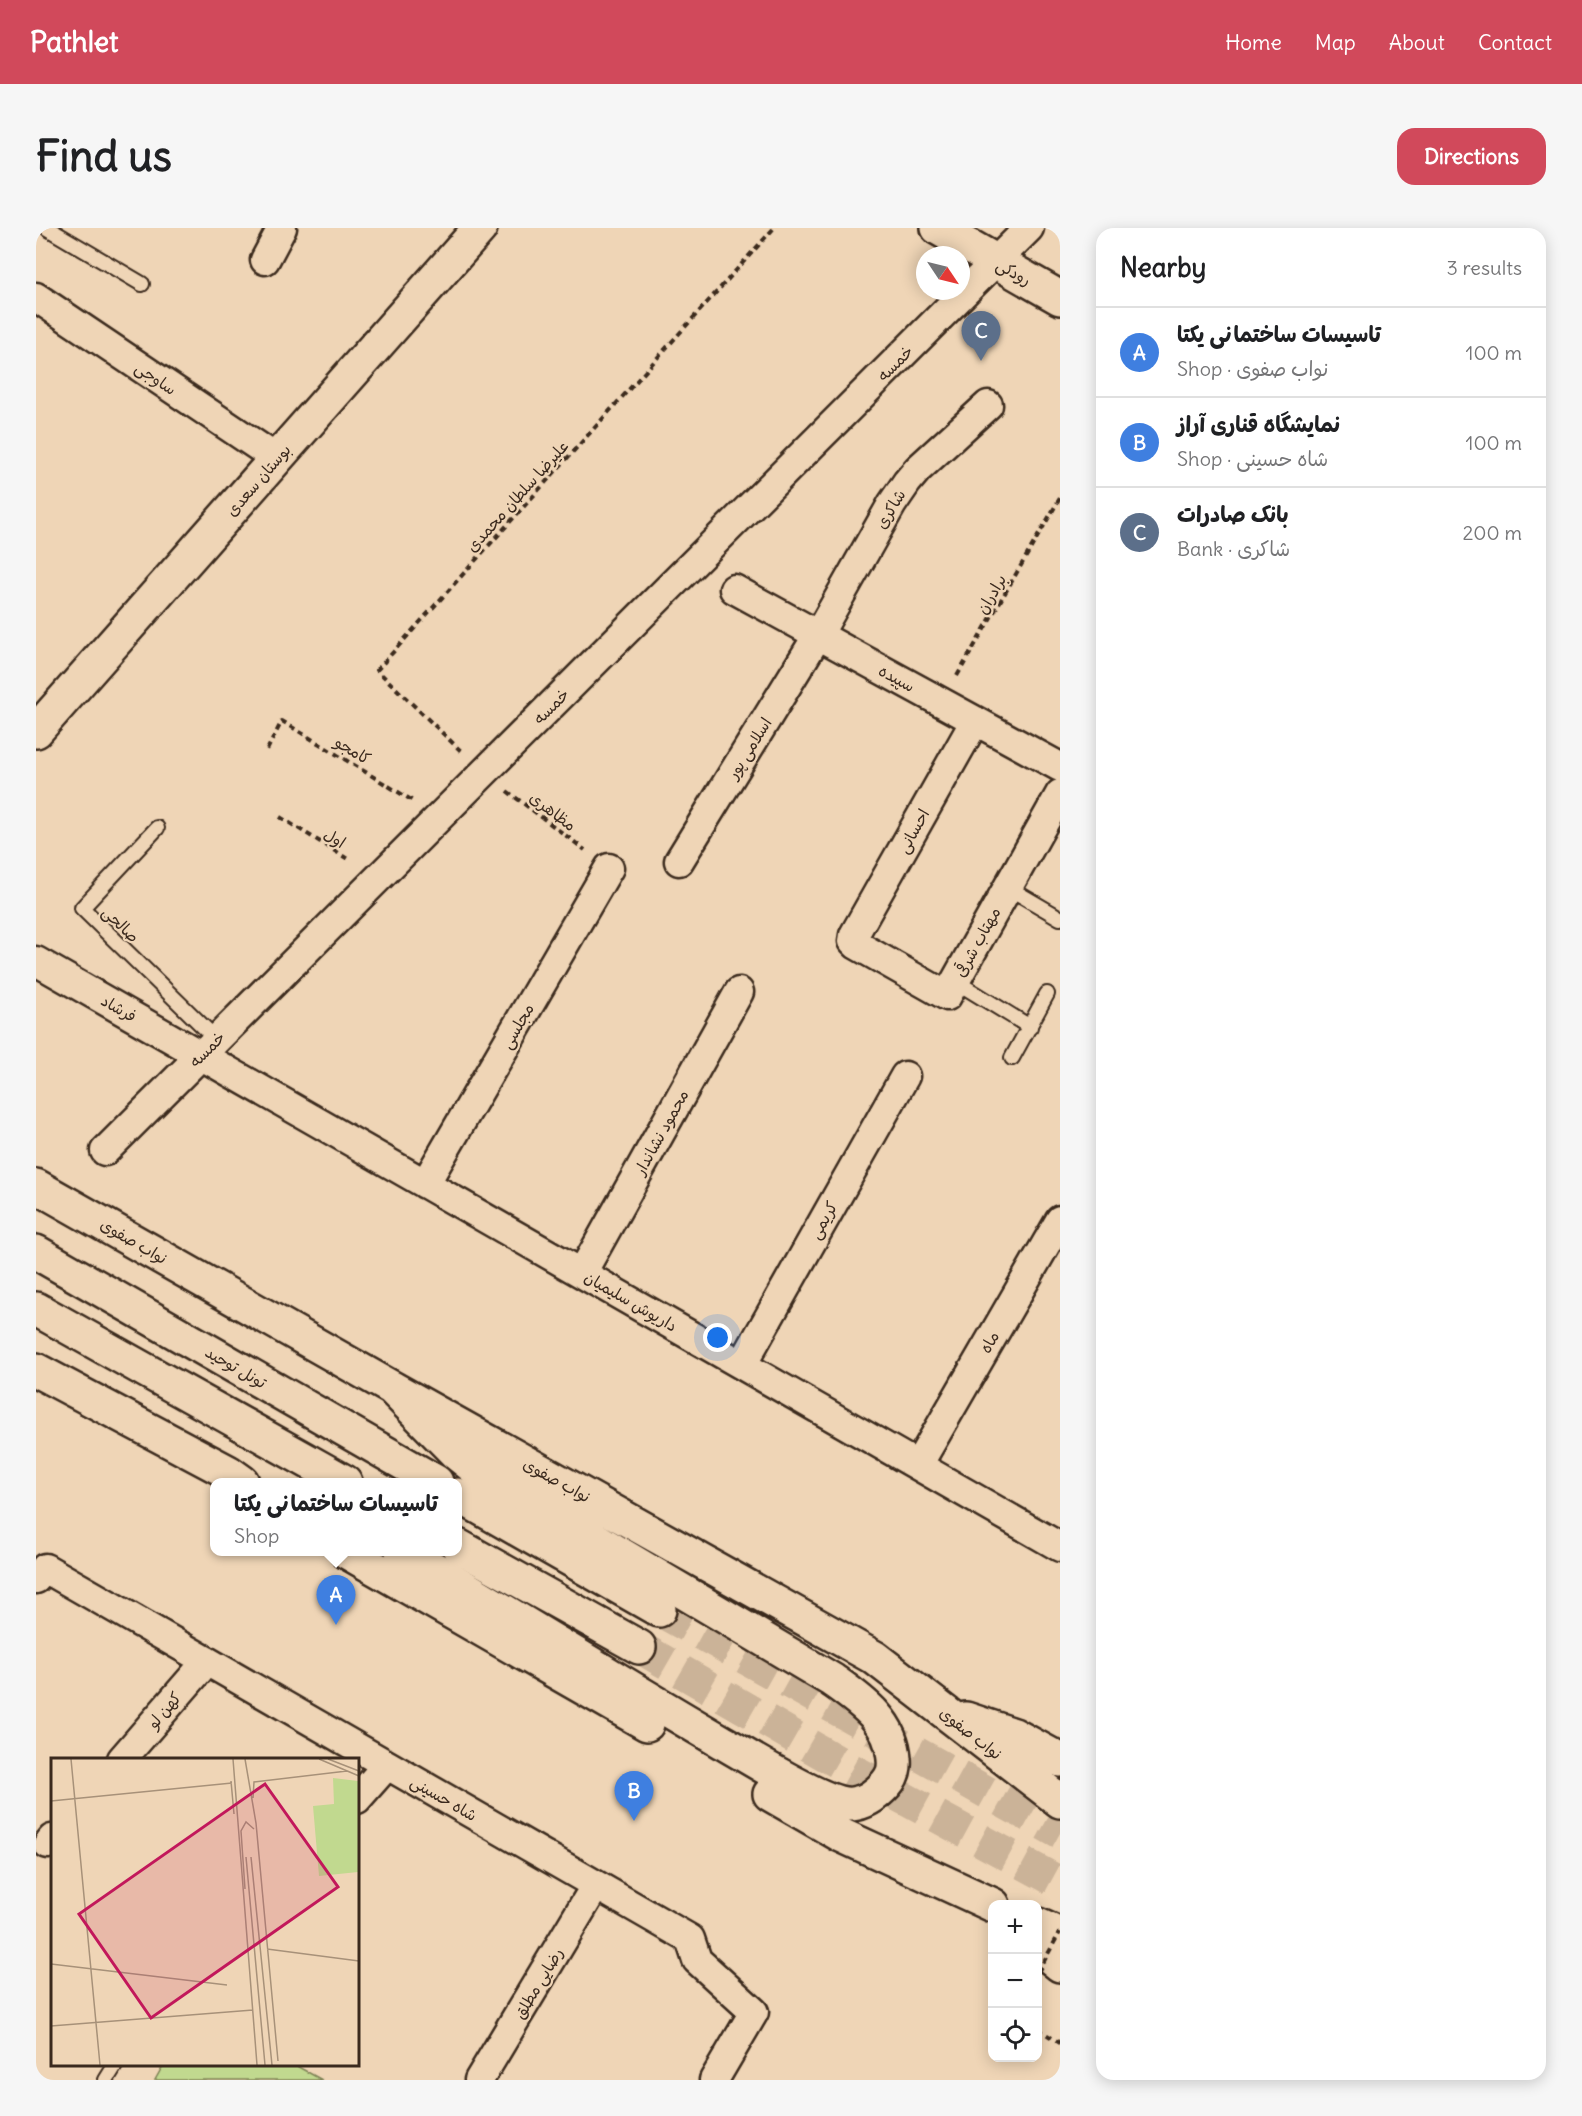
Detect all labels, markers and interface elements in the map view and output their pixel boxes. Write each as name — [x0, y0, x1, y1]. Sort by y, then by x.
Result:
text: Pathlet — [30, 24, 119, 60]
text: Home — [1225, 29, 1282, 56]
text: Map — [1315, 29, 1356, 56]
text: About — [1389, 29, 1445, 56]
text: Contact — [1478, 29, 1552, 56]
button: Directions — [1397, 128, 1546, 185]
text: Find us — [36, 130, 172, 182]
north arrow — [916, 246, 970, 300]
text: Nearby — [1120, 251, 1206, 284]
street label: رودکی — [993, 254, 1035, 291]
text: 3 results — [1446, 255, 1522, 280]
pin: C — [962, 312, 1000, 361]
text: تاسیسات ساختمانی یکتا — [1177, 320, 1381, 348]
text: A — [1133, 340, 1146, 365]
text: 100 m — [1465, 340, 1522, 365]
street label: خمسه — [873, 341, 917, 385]
text: Shop · نواب صفوی — [1177, 356, 1328, 381]
street label: ساوجی — [131, 357, 180, 400]
text: نمایشگاه قناری آراز — [1177, 410, 1340, 438]
text: B — [1133, 430, 1146, 455]
text: 100 m — [1465, 430, 1522, 455]
street label: علیرضا سلطان محمدی — [462, 436, 572, 556]
street label: بوستان سعدی — [221, 440, 296, 521]
text: Shop · شاه حسینی — [1177, 446, 1328, 471]
street label: شاکری — [871, 486, 909, 532]
text: بانک صادرات — [1177, 500, 1289, 528]
text: C — [1133, 520, 1146, 545]
text: 200 m — [1462, 520, 1522, 545]
text: Bank · شاکری — [1177, 536, 1290, 561]
street label: برادران — [972, 571, 1010, 617]
street label: سپیده — [875, 660, 919, 697]
street label: خمسه — [529, 684, 573, 728]
street label: اسلامی پور — [721, 714, 776, 785]
street label: کامجو — [329, 731, 375, 769]
street label: مظاهری — [526, 787, 580, 835]
street label: احسانی — [893, 805, 934, 857]
street label: اول — [320, 824, 350, 852]
street label: صالحی — [97, 901, 144, 947]
street label: مهتاب شرقی — [950, 903, 1004, 981]
street label: فرشاد — [98, 990, 140, 1026]
street label: مجلسی — [496, 1000, 539, 1053]
street label: خمسه — [185, 1027, 229, 1071]
street label: محمود نشاندار — [629, 1086, 693, 1179]
street label: کریمی — [804, 1197, 842, 1243]
street label: نواب صفوی — [97, 1214, 171, 1269]
street label: داریوش سلیمیان — [580, 1266, 681, 1337]
your location — [703, 1323, 732, 1352]
street label: ماه — [975, 1328, 1003, 1356]
street label: تونل توحید — [201, 1342, 270, 1394]
street label: نواب صفوی — [519, 1453, 594, 1507]
popup — [210, 1478, 462, 1556]
text: تاسیسات ساختمانی یکتا — [234, 1489, 438, 1517]
text: Shop — [234, 1523, 279, 1548]
pin: A — [316, 1576, 356, 1625]
street label: کهن لو — [142, 1687, 186, 1734]
street label: نواب صفوی — [935, 1702, 1006, 1764]
inset map — [51, 1758, 358, 2065]
street label: شاه حسینی — [407, 1771, 481, 1826]
pin: B — [614, 1772, 654, 1821]
map controls — [988, 1900, 1042, 2062]
button: + — [988, 1900, 1042, 1954]
street label: رضایی مطلق — [509, 1944, 568, 2023]
button: − — [988, 1954, 1042, 2008]
button: locate — [988, 2008, 1042, 2062]

